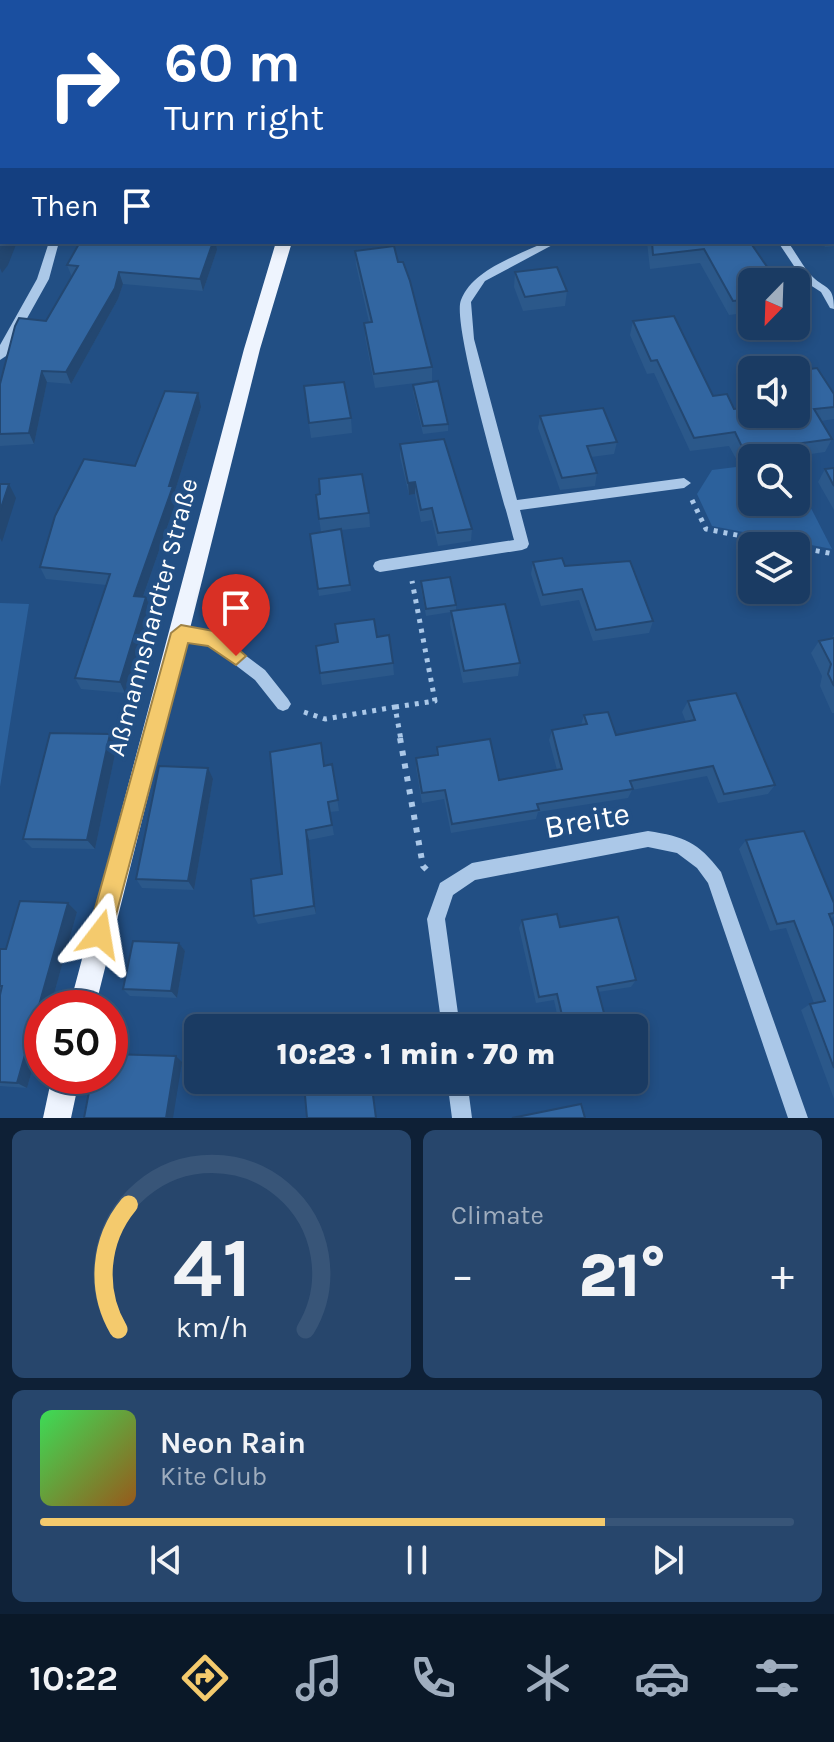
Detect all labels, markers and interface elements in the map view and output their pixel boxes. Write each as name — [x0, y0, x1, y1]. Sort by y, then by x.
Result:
text: 60 m — [164, 30, 301, 95]
icon: right — [32, 32, 136, 136]
text: Turn right — [164, 97, 324, 139]
icon: arrive — [115, 184, 159, 228]
text: Then — [32, 188, 99, 224]
north arrow — [738, 268, 810, 340]
map controls — [738, 268, 810, 604]
button: sound — [738, 356, 810, 428]
button: search — [738, 444, 810, 516]
street label: Aßmannshardter Straße — [100, 475, 205, 760]
button: layers — [738, 532, 810, 604]
pin — [202, 574, 270, 656]
icon: arrive — [214, 586, 258, 630]
street label: Breite — [542, 795, 633, 846]
position arrow — [58, 892, 142, 976]
speed limit sign: 50 — [24, 990, 128, 1094]
text: 10:23 · 1 min · 70 m — [277, 1036, 555, 1072]
text: Climate — [451, 1200, 544, 1231]
text: 41 — [172, 1220, 251, 1317]
text: 21° — [579, 1241, 666, 1311]
text: − — [451, 1250, 474, 1301]
text: + — [771, 1250, 794, 1301]
text: km/h — [175, 1311, 248, 1344]
text: Neon Rain — [160, 1425, 306, 1461]
text: Kite Club — [160, 1461, 267, 1492]
icon: previous — [144, 1538, 188, 1582]
icon: pause — [395, 1538, 439, 1582]
icon: next — [646, 1538, 690, 1582]
icon: directions — [177, 1650, 233, 1706]
icon: music — [291, 1650, 347, 1706]
icon: phone — [405, 1650, 461, 1706]
icon: climate — [520, 1650, 576, 1706]
icon: car — [634, 1650, 690, 1706]
icon: filters — [749, 1650, 805, 1706]
text: 10:22 — [29, 1657, 118, 1699]

